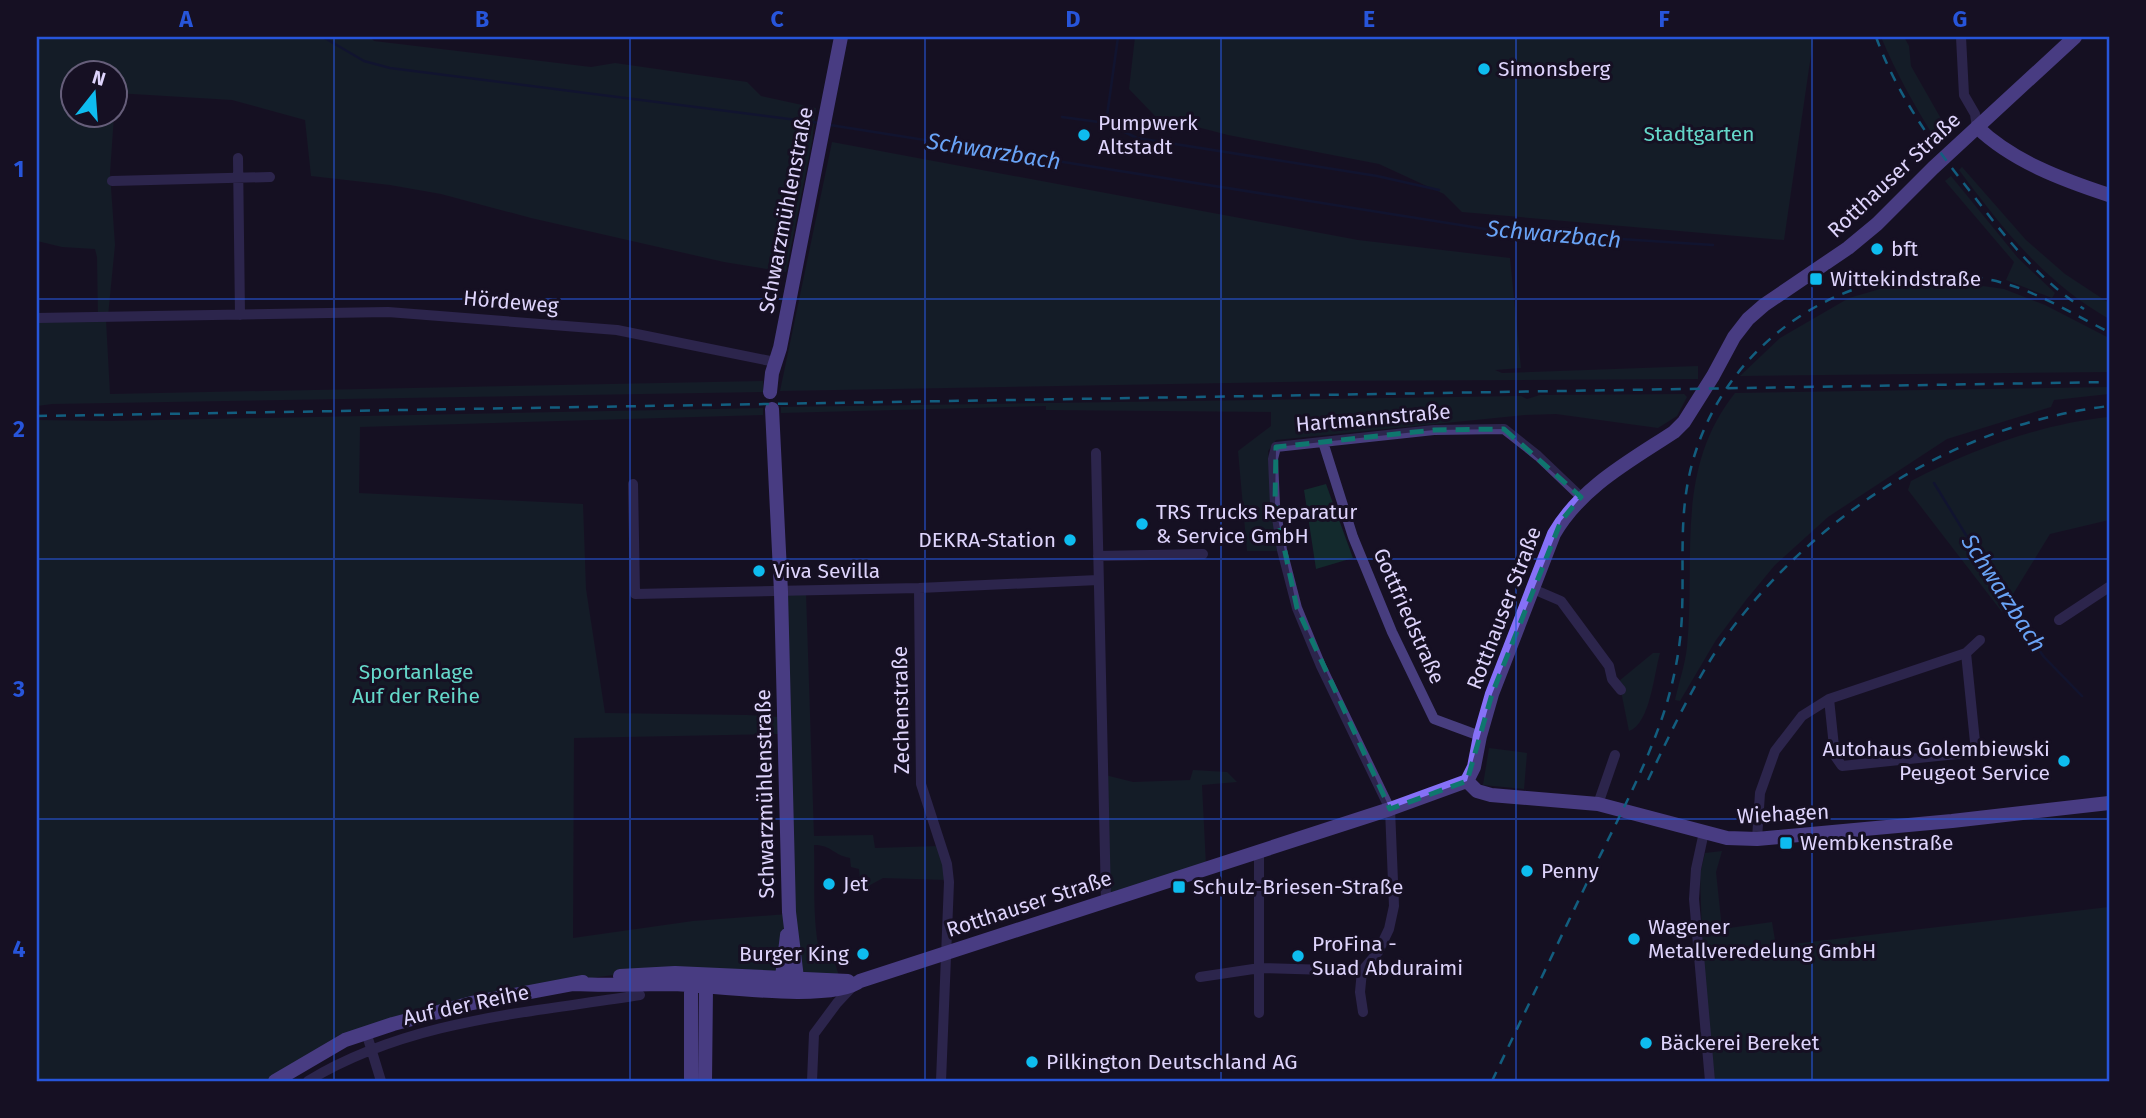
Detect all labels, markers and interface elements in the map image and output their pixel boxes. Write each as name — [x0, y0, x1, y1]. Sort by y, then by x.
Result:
text: A — [178, 5, 193, 33]
text: B — [475, 5, 489, 33]
text: C — [770, 5, 784, 33]
text: D — [1066, 5, 1081, 33]
text: E — [1363, 5, 1375, 33]
text: F — [1658, 5, 1670, 33]
text: G — [1953, 5, 1967, 33]
place label: Simonsberg — [1498, 56, 1610, 82]
north arrow — [60, 60, 130, 130]
marker: Simonsberg — [1476, 61, 1492, 77]
text: N — [89, 65, 108, 91]
street label: Schwarzmühlenstraße — [753, 105, 819, 315]
street label: Rotthauser Straße — [1822, 107, 1966, 243]
place label: Pumpwerk Altstadt — [1098, 110, 1198, 160]
park label: Stadtgarten — [1643, 121, 1755, 147]
water label: Schwarzbach — [924, 126, 1063, 175]
marker: Pumpwerk Altstadt — [1076, 127, 1092, 143]
text: 1 — [14, 155, 24, 183]
water label: Schwarzbach — [1484, 214, 1623, 254]
place label: bft — [1891, 236, 1919, 262]
marker: bft — [1869, 241, 1885, 257]
place label: Wittekindstraße — [1830, 266, 1981, 292]
marker: Wittekindstraße — [1808, 271, 1824, 287]
street label: Hördeweg — [462, 285, 560, 319]
street label: Hartmannstraße — [1294, 398, 1452, 438]
text: 2 — [13, 415, 25, 443]
place label: TRS Trucks Reparatur & Service GmbH — [1156, 499, 1357, 549]
marker: TRS Trucks Reparatur & Service GmbH — [1134, 516, 1150, 532]
street label: Rotthauser Straße — [1461, 523, 1547, 693]
place label: DEKRA-Station — [918, 527, 1056, 553]
water label: Schwarzbach — [1955, 528, 2053, 657]
marker: DEKRA-Station — [1062, 532, 1078, 548]
street label: Gottfriedstraße — [1367, 544, 1451, 688]
place label: Viva Sevilla — [773, 558, 880, 584]
marker: Viva Sevilla — [751, 563, 767, 579]
street label: Zechenstraße — [887, 646, 915, 774]
park label: Sportanlage Auf der Reihe — [352, 659, 480, 709]
text: 3 — [12, 675, 25, 703]
street label: Schwarzmühlenstraße — [750, 689, 780, 899]
place label: Autohaus Golembiewski Peugeot Service — [1823, 736, 2050, 786]
marker: Autohaus Golembiewski Peugeot Service — [2056, 753, 2072, 769]
street label: Wiehagen — [1736, 799, 1830, 829]
place label: Wembkenstraße — [1800, 830, 1953, 856]
marker: Wembkenstraße — [1778, 835, 1794, 851]
place label: Penny — [1541, 858, 1599, 884]
marker: Penny — [1519, 863, 1535, 879]
street label: Rotthauser Straße — [943, 865, 1115, 943]
place label: Jet — [843, 871, 869, 897]
place label: Schulz-Briesen-Straße — [1193, 874, 1403, 900]
marker: Jet — [821, 876, 837, 892]
marker: Schulz-Briesen-Straße — [1171, 879, 1187, 895]
place label: Wagener Metallveredelung GmbH — [1648, 914, 1876, 964]
place label: ProFina - Suad Abduraimi — [1312, 931, 1463, 981]
marker: Wagener Metallveredelung GmbH — [1626, 931, 1642, 947]
text: 4 — [13, 935, 26, 963]
place label: Burger King — [739, 941, 849, 967]
marker: Burger King — [855, 946, 871, 962]
marker: ProFina - Suad Abduraimi — [1290, 948, 1306, 964]
street label: Auf der Reihe — [401, 979, 531, 1031]
place label: Bäckerei Bereket — [1660, 1030, 1820, 1056]
marker: Bäckerei Bereket — [1638, 1035, 1654, 1051]
place label: Pilkington Deutschland AG — [1046, 1049, 1297, 1075]
marker: Pilkington Deutschland AG — [1024, 1054, 1040, 1070]

